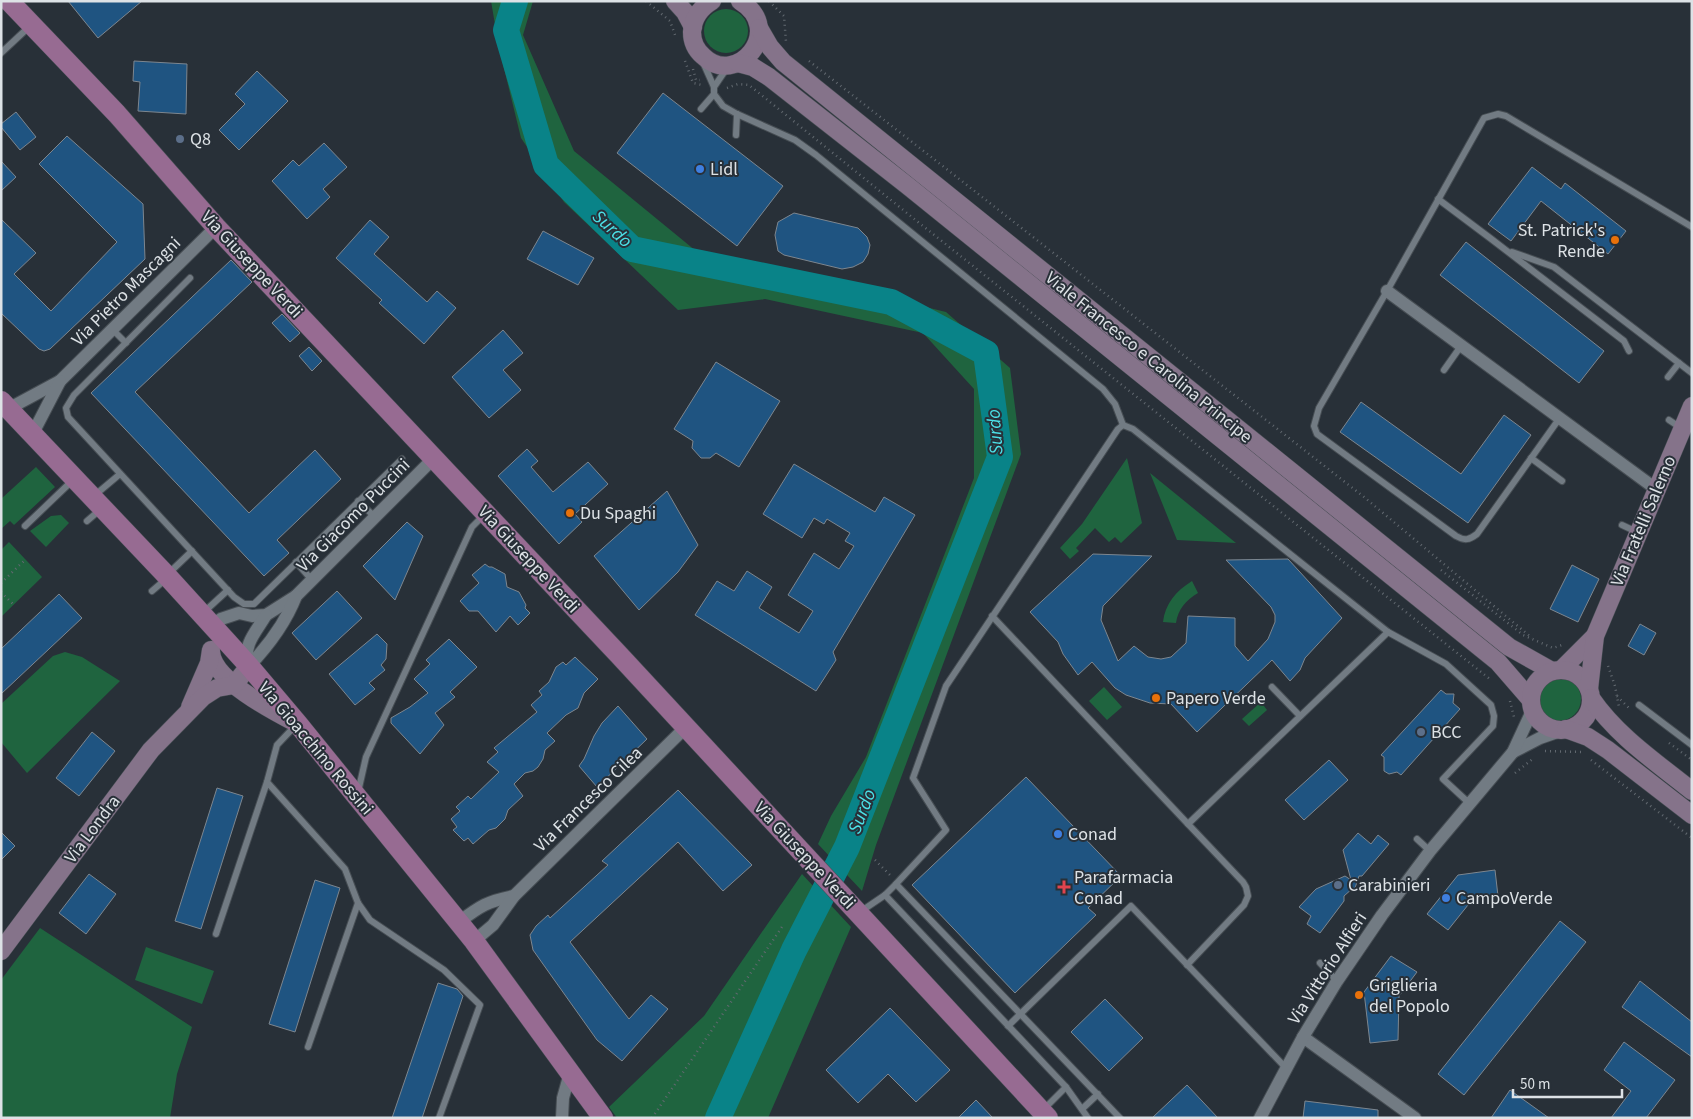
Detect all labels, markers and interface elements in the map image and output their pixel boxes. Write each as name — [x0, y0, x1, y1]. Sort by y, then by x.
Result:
place label: Q8 — [190, 127, 211, 152]
marker: Q8 — [174, 133, 186, 145]
place label: Lidl — [710, 157, 738, 182]
marker: Lidl — [694, 163, 706, 175]
water label: Surdo — [586, 204, 638, 255]
street label: Via Giuseppe Verdi — [195, 205, 308, 324]
place label: St. Patrick's Rende — [1518, 218, 1605, 264]
street label: Via Pietro Mascagni — [66, 231, 187, 352]
marker: St. Patrick's Rende — [1609, 234, 1621, 246]
street label: Viale Francesco e Carolina Principe — [1040, 266, 1258, 449]
water label: Surdo — [980, 408, 1011, 456]
street label: Via Fratelli Salerno — [1605, 452, 1682, 590]
street label: Via Giacomo Puccini — [291, 453, 416, 578]
street label: Via Giuseppe Verdi — [472, 500, 585, 619]
place label: Du Spaghi — [580, 501, 656, 526]
marker: Du Spaghi — [564, 507, 576, 519]
street label: Via Gioacchino Rossini — [252, 676, 379, 821]
place label: Papero Verde — [1166, 686, 1266, 711]
marker: Papero Verde — [1150, 692, 1162, 704]
place label: BCC — [1431, 720, 1462, 745]
marker: BCC — [1415, 726, 1427, 738]
street label: Via Francesco Cilea — [529, 741, 648, 858]
water label: Surdo — [842, 785, 883, 838]
street label: Via Londra — [59, 790, 126, 869]
street label: Via Giuseppe Verdi — [748, 796, 861, 915]
place label: Conad — [1068, 822, 1117, 847]
marker: Conad — [1052, 828, 1064, 840]
place label: Parafarmacia Conad — [1074, 865, 1173, 911]
place label: Carabinieri — [1348, 873, 1431, 898]
marker: Carabinieri — [1332, 879, 1344, 891]
marker: Parafarmacia Conad — [1058, 881, 1070, 893]
place label: CampoVerde — [1456, 886, 1553, 911]
marker: CampoVerde — [1440, 892, 1452, 904]
street label: Via Vittorio Alfieri — [1282, 907, 1373, 1029]
place label: Griglieria del Popolo — [1369, 973, 1450, 1019]
marker: Griglieria del Popolo — [1353, 989, 1365, 1001]
scale bar — [1513, 1066, 1622, 1098]
text: 50 m — [1520, 1074, 1550, 1095]

